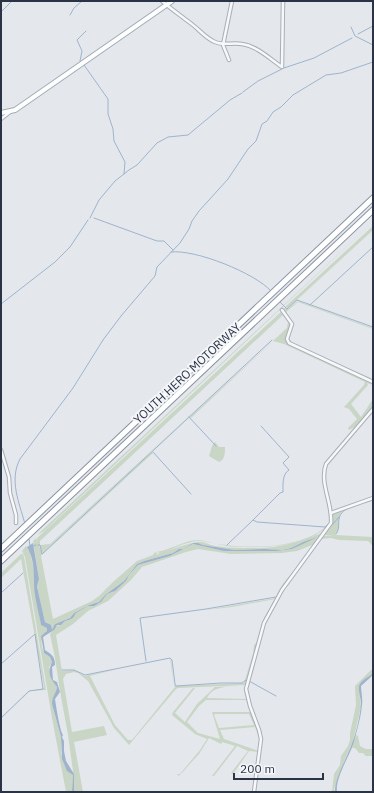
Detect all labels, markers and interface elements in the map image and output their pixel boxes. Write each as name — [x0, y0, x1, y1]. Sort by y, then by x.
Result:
street label: YOUTH HERO MOTORWAY — [130, 319, 244, 427]
scale bar — [234, 755, 323, 781]
text: 200 m — [240, 761, 275, 776]

